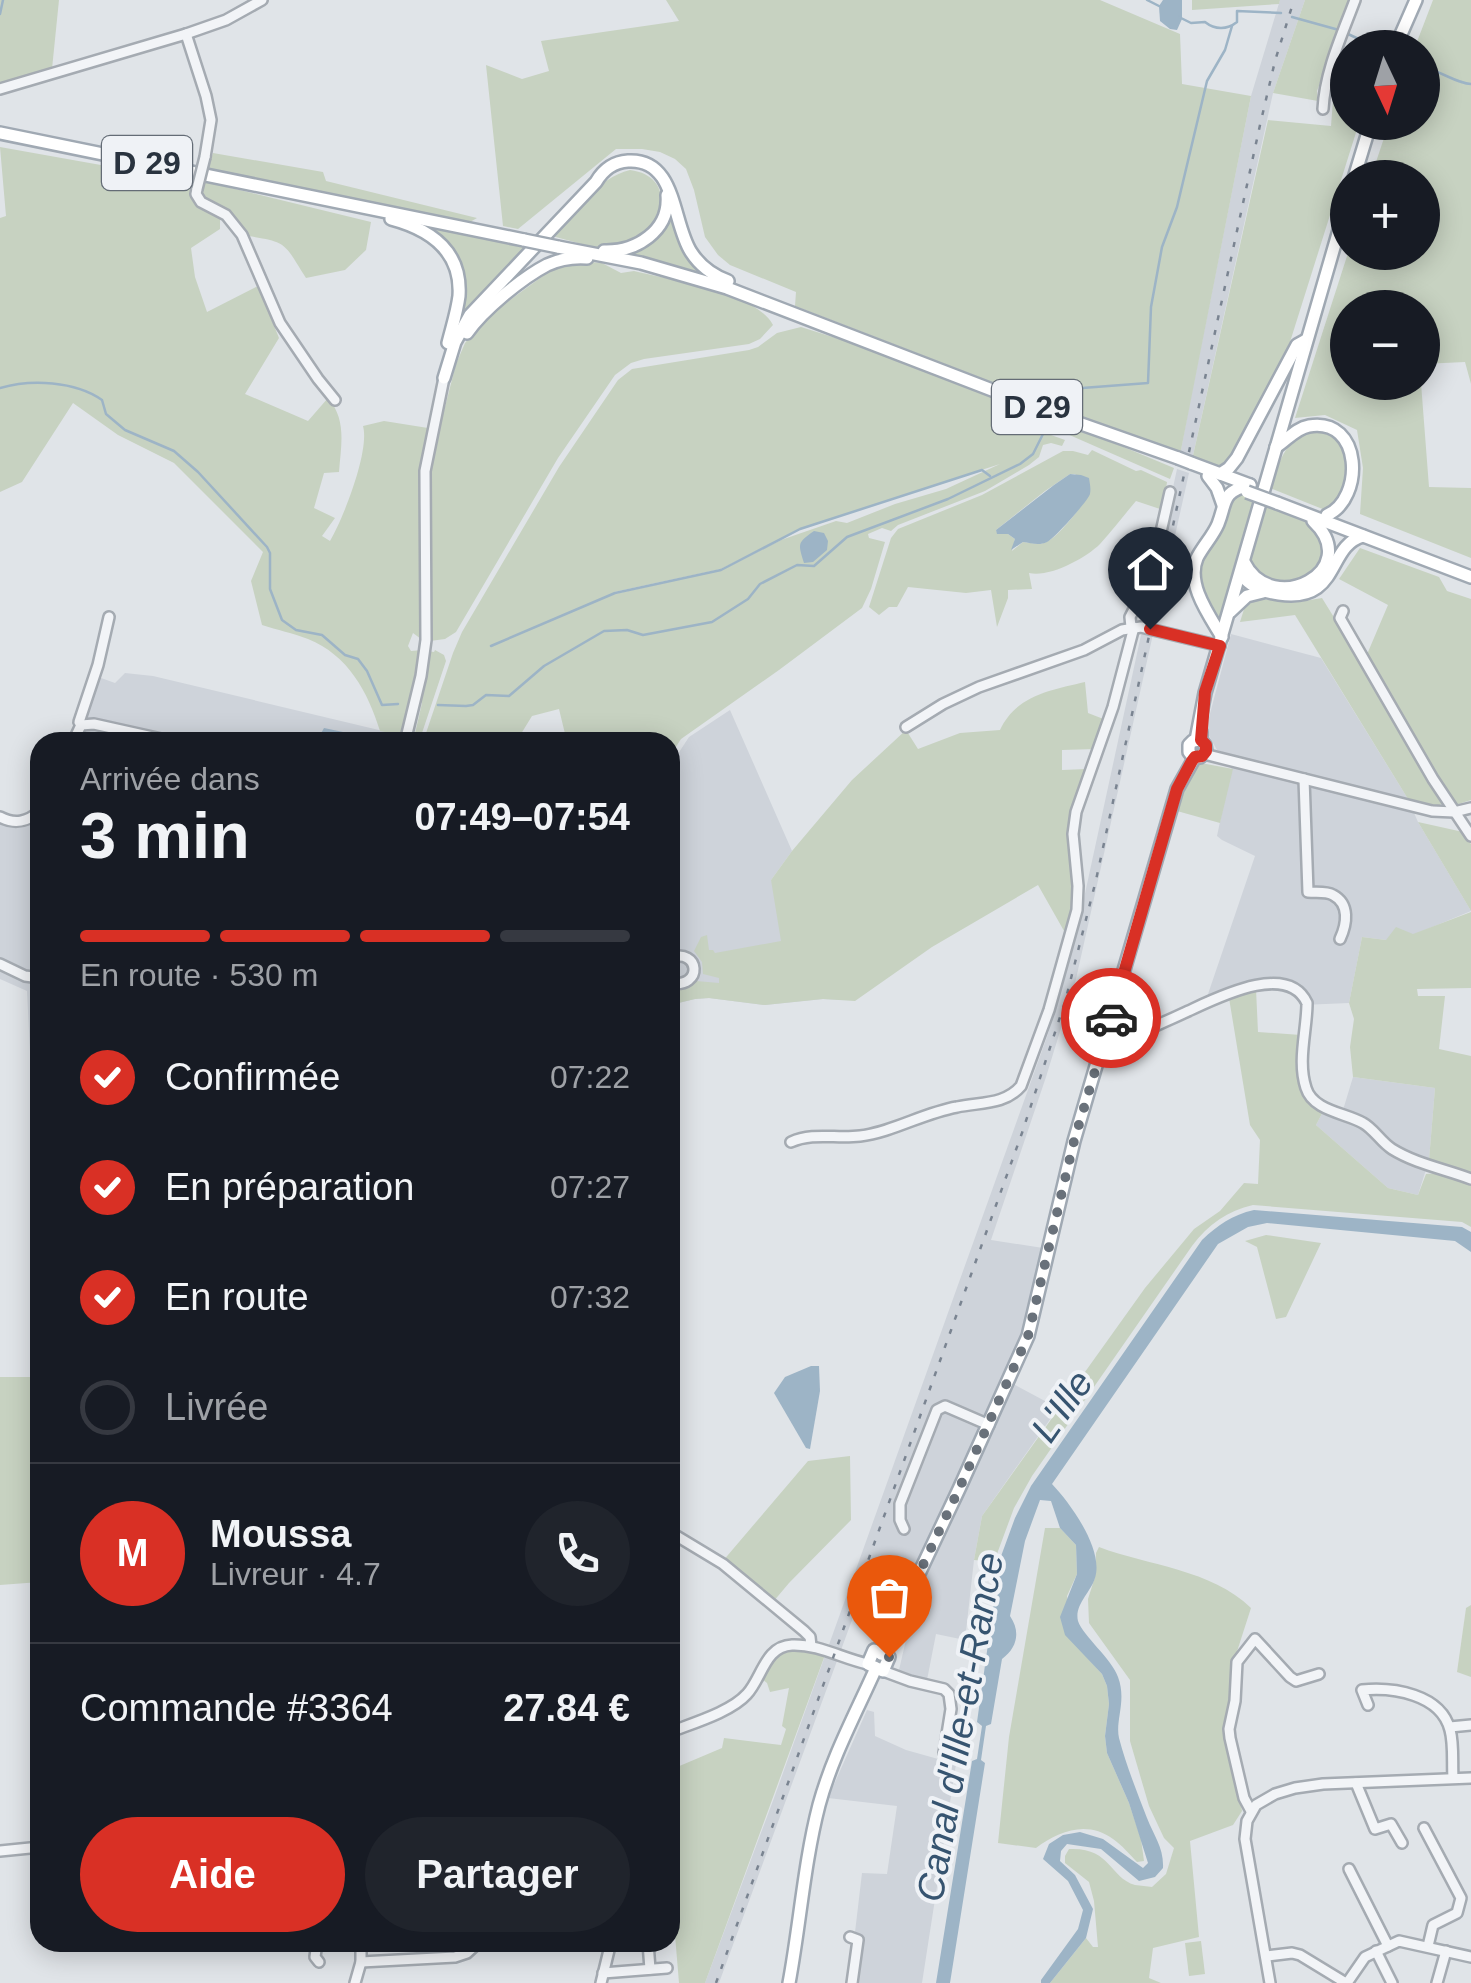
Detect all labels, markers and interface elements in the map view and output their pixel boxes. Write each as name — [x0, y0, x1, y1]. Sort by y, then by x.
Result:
north arrow — [1330, 30, 1440, 140]
map controls — [1330, 30, 1440, 400]
road number: D 29 — [102, 136, 192, 190]
button: + — [1330, 160, 1440, 270]
button: − — [1330, 290, 1440, 400]
road number: D 29 — [992, 380, 1082, 434]
pin — [1108, 527, 1193, 630]
icon: home — [1123, 542, 1178, 597]
text: Arrivée dans — [80, 761, 260, 797]
text: 07:49–07:54 — [414, 796, 630, 838]
text: 3 min — [80, 799, 250, 872]
text: En route · 530 m — [80, 957, 318, 993]
courier — [1061, 968, 1161, 1068]
icon: car — [1084, 991, 1139, 1046]
icon: check — [80, 1050, 135, 1105]
text: Confirmée — [165, 1056, 340, 1098]
text: 07:22 — [550, 1059, 630, 1095]
icon: check — [80, 1160, 135, 1215]
text: En préparation — [165, 1166, 414, 1208]
text: 07:27 — [550, 1169, 630, 1205]
icon: check — [80, 1270, 135, 1325]
text: En route — [165, 1276, 309, 1318]
text: 07:32 — [550, 1279, 630, 1315]
water label: L'Ille — [1023, 1362, 1101, 1450]
text: Livrée — [165, 1386, 269, 1428]
button: phone — [525, 1501, 630, 1606]
text: Moussa — [210, 1513, 351, 1555]
text: M — [117, 1532, 148, 1574]
water label: Canal d'Ille-et-Rance — [909, 1549, 1011, 1905]
pin — [847, 1555, 932, 1658]
text: Livreur · 4.7 — [210, 1556, 381, 1592]
icon: bag — [862, 1570, 917, 1625]
text: Commande #3364 — [80, 1687, 393, 1729]
text: 27.84 € — [503, 1687, 630, 1729]
button: Aide — [80, 1817, 345, 1932]
button: Partager — [365, 1817, 630, 1932]

